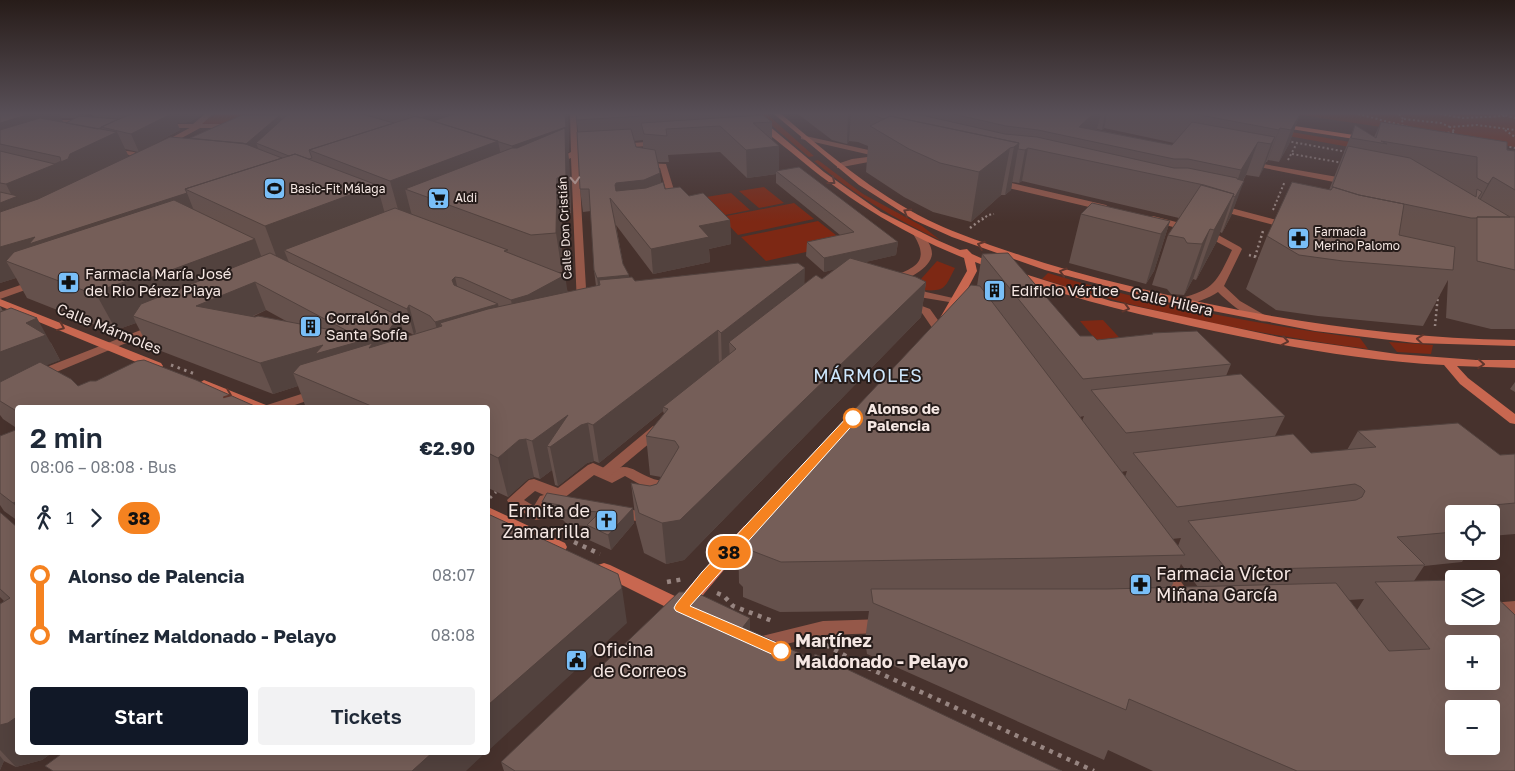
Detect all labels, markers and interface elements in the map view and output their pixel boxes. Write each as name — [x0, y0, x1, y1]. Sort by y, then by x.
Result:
one-way arrow — [826, 175, 835, 183]
street label: Calle Don Cristián — [554, 176, 575, 280]
sports icon: Basic-Fit Málaga — [262, 177, 286, 201]
one-way arrow — [570, 177, 581, 185]
place label: Basic-Fit Málaga — [290, 181, 386, 196]
supermarket icon: Aldi — [427, 186, 451, 210]
place label: Aldi — [455, 190, 477, 205]
one-way arrow — [903, 209, 912, 219]
place label: Farmacia Merino Palomo — [1314, 224, 1400, 253]
pharmacy icon: Farmacia Merino Palomo — [1286, 227, 1310, 251]
one-way arrow — [977, 241, 986, 251]
place label: Farmacia María José del Rio Pérez Piaya — [85, 264, 232, 299]
one-way arrow — [1060, 268, 1068, 278]
pharmacy icon: Farmacia María José del Rio Pérez Piaya — [57, 271, 81, 295]
building icon: Edificio Vértice — [983, 279, 1007, 303]
place label: Edificio Vértice — [1011, 281, 1119, 299]
street label: Calle Hilera — [1130, 283, 1215, 319]
street label: Calle Mármoles — [54, 299, 164, 357]
one-way arrow — [1121, 302, 1130, 313]
place label: Corralón de Santa Sofía — [326, 308, 410, 343]
building icon: Corralón de Santa Sofía — [298, 315, 322, 339]
one-way arrow — [56, 321, 65, 331]
one-way arrow — [1416, 334, 1424, 345]
one-way arrow — [1280, 336, 1289, 346]
one-way arrow — [1477, 358, 1485, 369]
district label: MÁRMOLES — [813, 364, 923, 386]
one-way arrow — [224, 388, 232, 398]
place label: Alonso de Palencia — [867, 399, 940, 434]
marker: Alonso de Palencia — [843, 408, 863, 428]
text: 2 min — [30, 421, 103, 454]
text: €2.90 — [420, 436, 475, 459]
text: 08:06 – 08:08 · Bus — [30, 457, 176, 477]
place label: Ermita de Zamarrilla — [502, 499, 590, 542]
icon: walk — [30, 504, 58, 532]
icon: forward — [82, 504, 110, 532]
map controls — [1445, 505, 1500, 755]
button: locate — [1445, 505, 1500, 560]
text: 38 — [128, 507, 150, 529]
text: 1 — [66, 508, 74, 528]
church icon: Ermita de Zamarrilla — [594, 509, 618, 533]
line badge: 38 — [706, 536, 752, 568]
text: 38 — [718, 541, 740, 563]
place label: Farmacia Víctor Miñana García — [1156, 562, 1291, 605]
text: Alonso de Palencia — [68, 564, 245, 587]
text: 08:07 — [432, 565, 475, 585]
button: layers — [1445, 570, 1500, 625]
pharmacy icon: Farmacia Víctor Miñana García — [1128, 572, 1152, 596]
text: Martínez Maldonado - Pelayo — [68, 624, 336, 647]
text: 08:08 — [431, 625, 475, 645]
place label: Martínez Maldonado - Pelayo — [795, 629, 968, 672]
button: + — [1445, 635, 1500, 690]
place label: Oficina de Correos — [593, 638, 687, 681]
marker: Martínez Maldonado - Pelayo — [771, 641, 791, 661]
public building icon: Oficina de Correos — [565, 648, 589, 672]
button: Start — [30, 687, 248, 745]
button: Tickets — [258, 687, 475, 745]
button: − — [1445, 700, 1500, 755]

